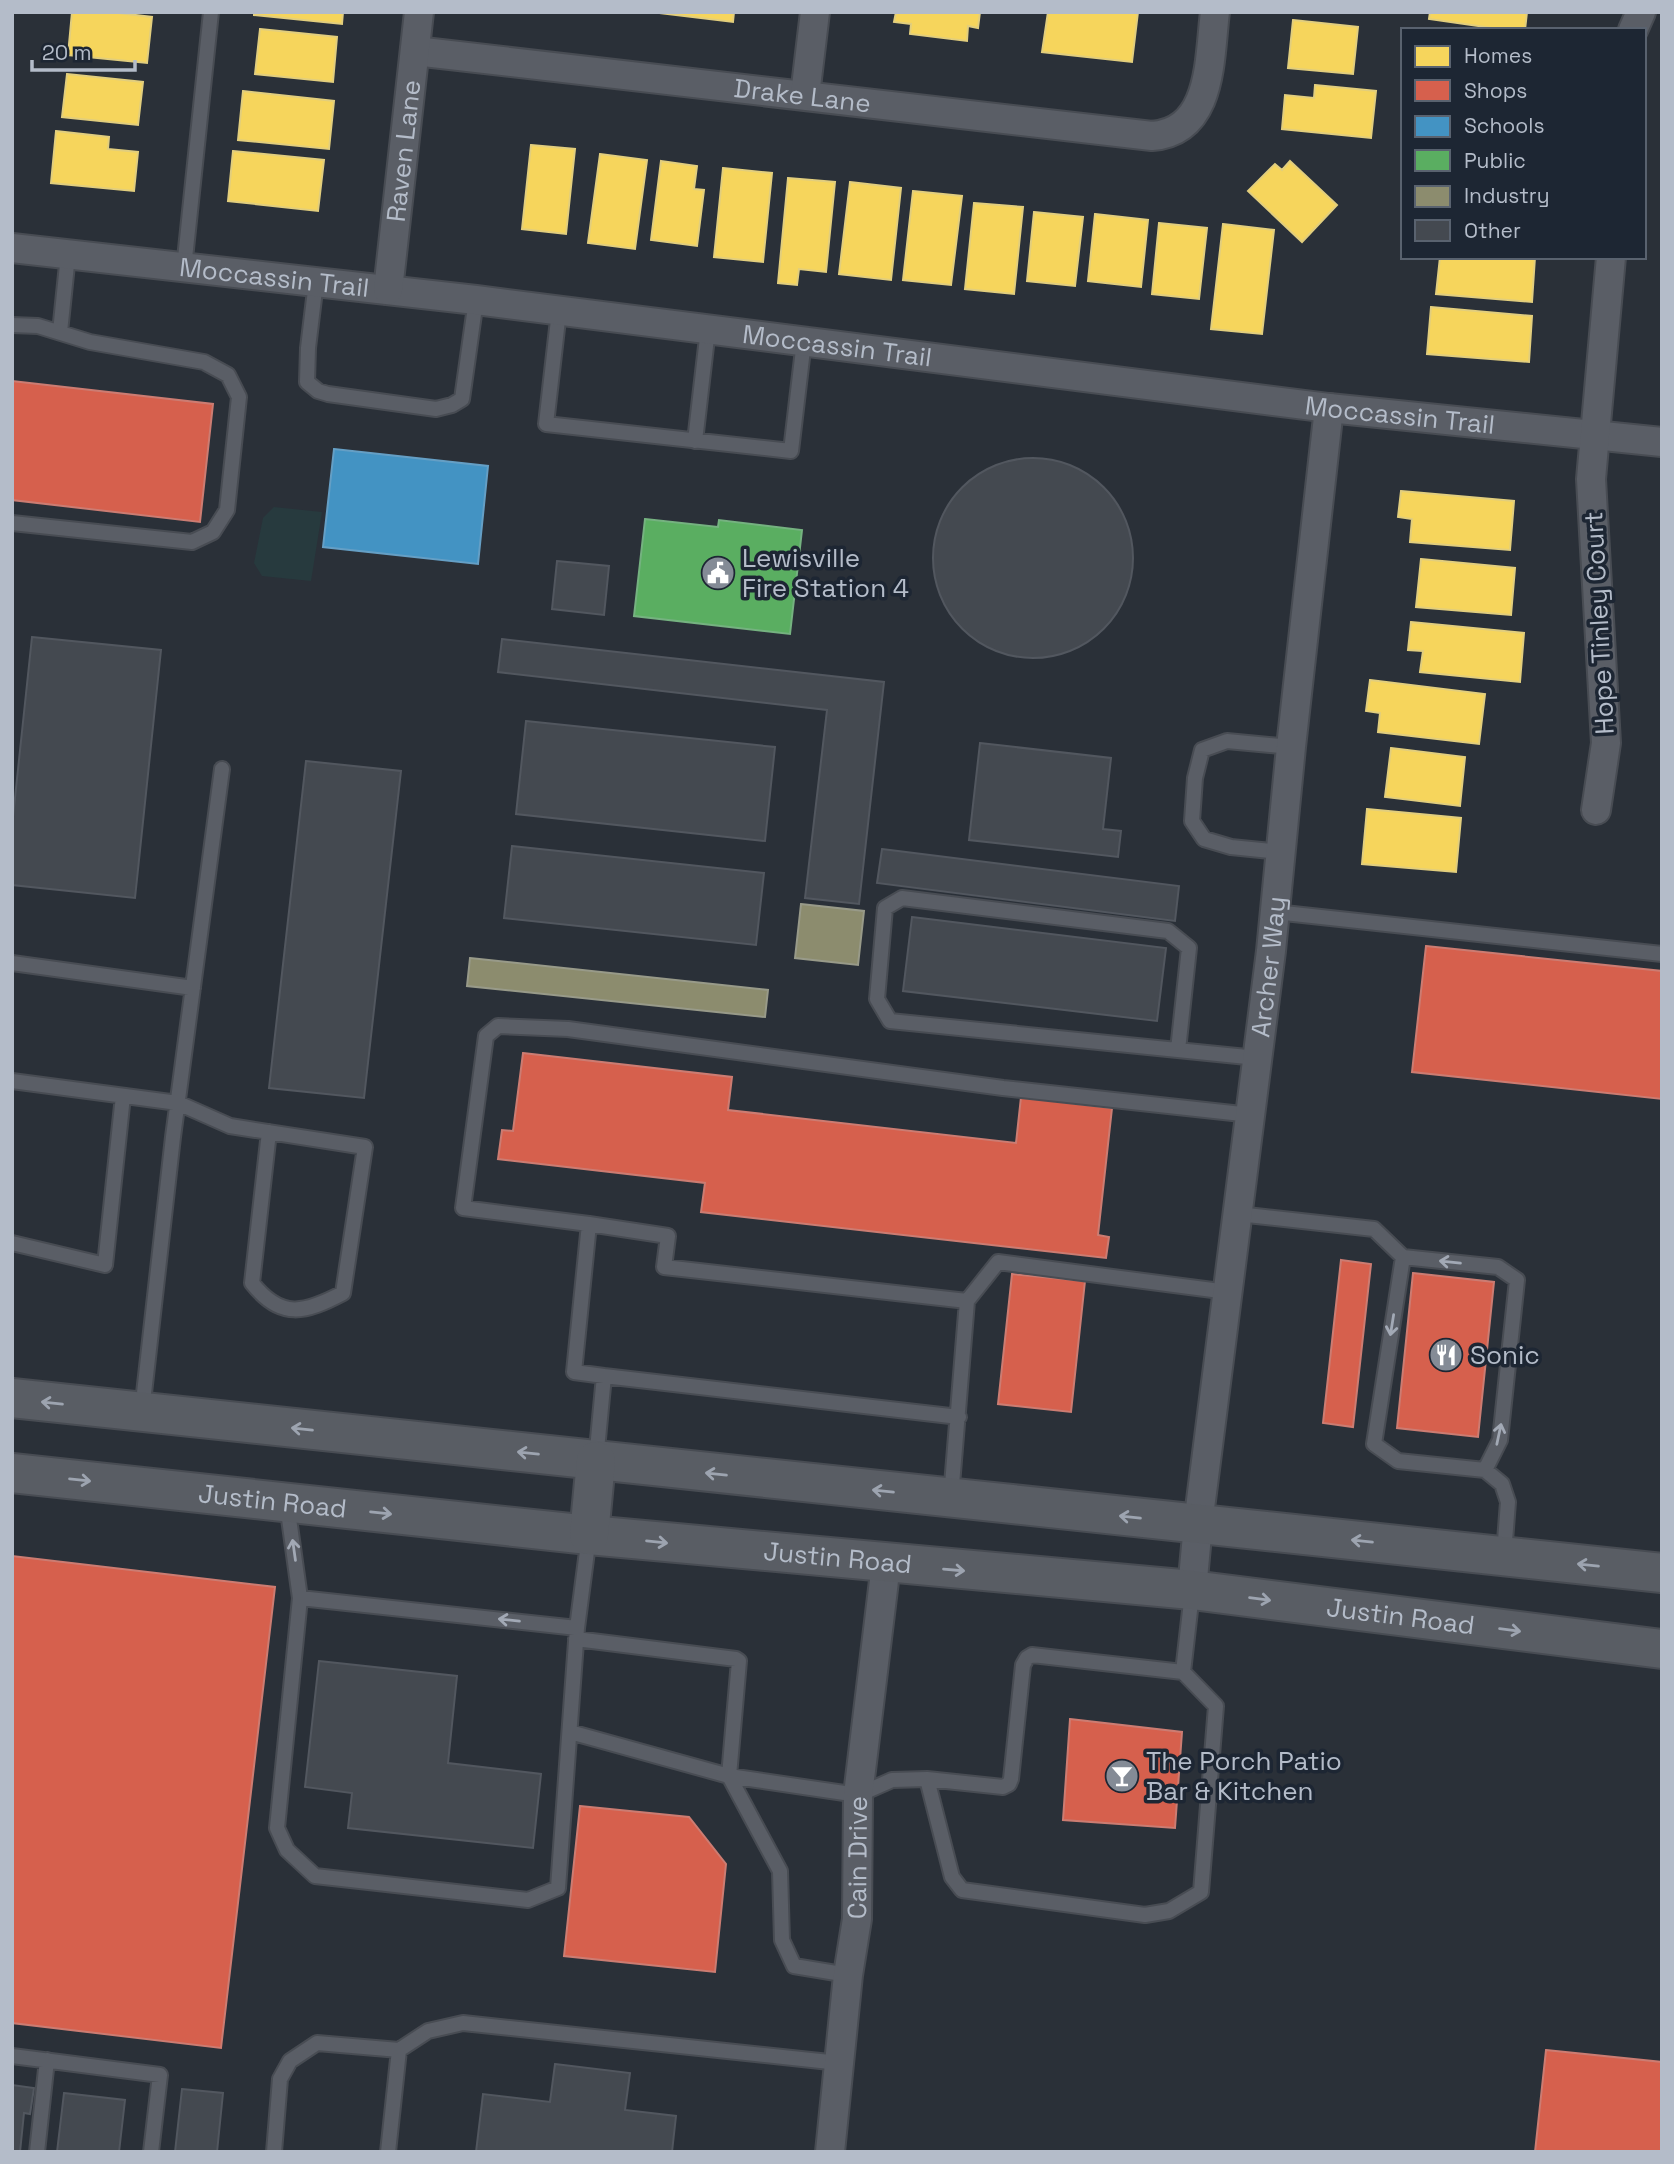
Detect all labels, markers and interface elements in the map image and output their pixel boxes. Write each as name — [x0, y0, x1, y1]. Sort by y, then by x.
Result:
scale bar — [32, 28, 135, 72]
legend — [1401, 28, 1646, 259]
text: 20 m — [42, 39, 92, 66]
text: Homes — [1464, 42, 1532, 69]
street label: Drake Lane — [732, 71, 873, 120]
text: Shops — [1464, 77, 1527, 104]
street label: Raven Lane — [379, 78, 428, 224]
text: Schools — [1464, 112, 1544, 139]
text: Public — [1464, 147, 1526, 174]
text: Industry — [1464, 182, 1550, 209]
text: Other — [1464, 217, 1521, 244]
street label: Moccassin Trail — [178, 250, 371, 305]
street label: Moccassin Trail — [740, 317, 934, 375]
street label: Moccassin Trail — [1303, 388, 1497, 442]
street label: Hope Tinley Court — [1576, 511, 1622, 735]
place label: Lewisville Fire Station 4 — [742, 541, 909, 605]
public building icon: Lewisville Fire Station 4 — [699, 554, 737, 592]
street label: Archer Way — [1243, 895, 1293, 1039]
one-way arrow — [1439, 1255, 1461, 1268]
one-way arrow — [1386, 1313, 1399, 1335]
restaurant icon: Sonic — [1427, 1336, 1465, 1374]
place label: Sonic — [1470, 1338, 1540, 1372]
one-way arrow — [42, 1396, 64, 1409]
one-way arrow — [291, 1423, 314, 1436]
one-way arrow — [1493, 1423, 1507, 1446]
one-way arrow — [517, 1447, 540, 1460]
one-way arrow — [705, 1467, 728, 1480]
one-way arrow — [68, 1474, 91, 1487]
street label: Justin Road — [197, 1476, 348, 1526]
one-way arrow — [872, 1485, 894, 1498]
one-way arrow — [369, 1506, 392, 1519]
one-way arrow — [1119, 1510, 1142, 1523]
street label: Justin Road — [762, 1534, 913, 1581]
one-way arrow — [1351, 1534, 1374, 1547]
one-way arrow — [645, 1535, 668, 1548]
one-way arrow — [287, 1539, 300, 1562]
one-way arrow — [1577, 1559, 1600, 1572]
one-way arrow — [942, 1564, 965, 1577]
street label: Justin Road — [1325, 1590, 1477, 1642]
one-way arrow — [1248, 1592, 1270, 1605]
one-way arrow — [498, 1614, 521, 1627]
one-way arrow — [1498, 1623, 1521, 1636]
place label: The Porch Patio Bar & Kitchen — [1146, 1744, 1342, 1808]
bar icon: The Porch Patio Bar & Kitchen — [1103, 1757, 1141, 1795]
street label: Cain Drive — [840, 1796, 875, 1919]

